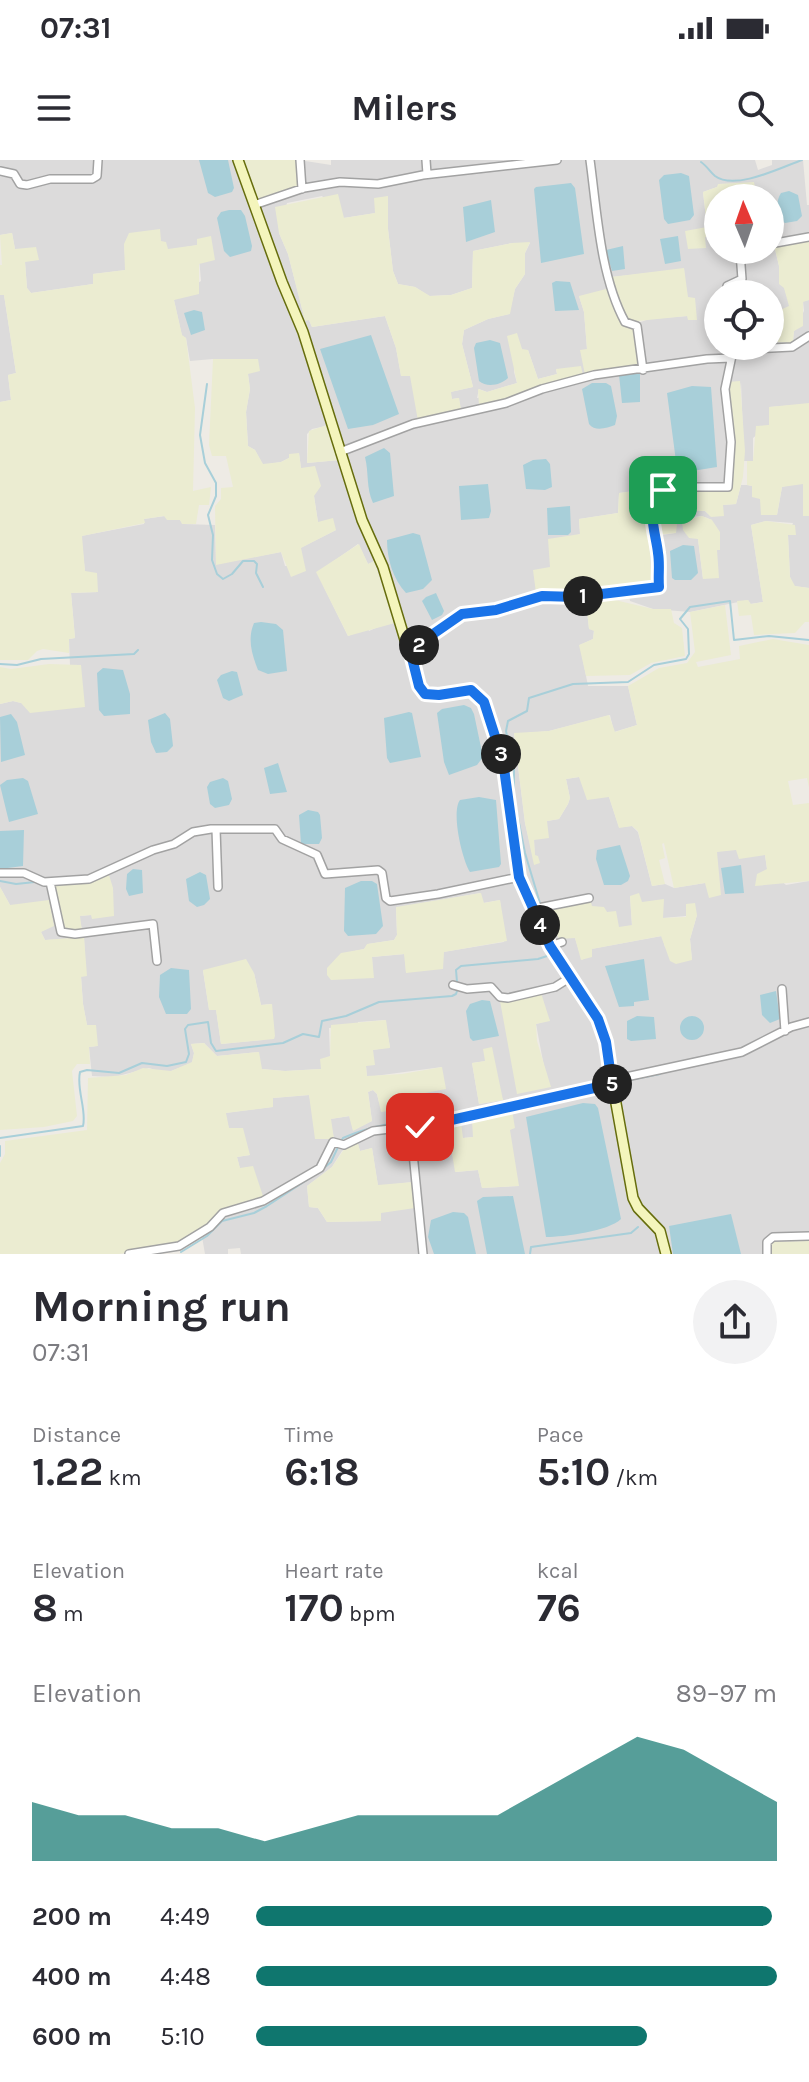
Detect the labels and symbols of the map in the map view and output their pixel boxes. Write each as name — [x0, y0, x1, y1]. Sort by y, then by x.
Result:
north arrow — [704, 184, 784, 264]
pin — [629, 456, 697, 524]
pin: 1 — [563, 576, 603, 616]
pin: 2 — [399, 625, 439, 665]
pin: 3 — [481, 734, 521, 774]
pin: 4 — [520, 905, 560, 945]
pin: 5 — [592, 1064, 632, 1104]
pin — [386, 1093, 454, 1161]

